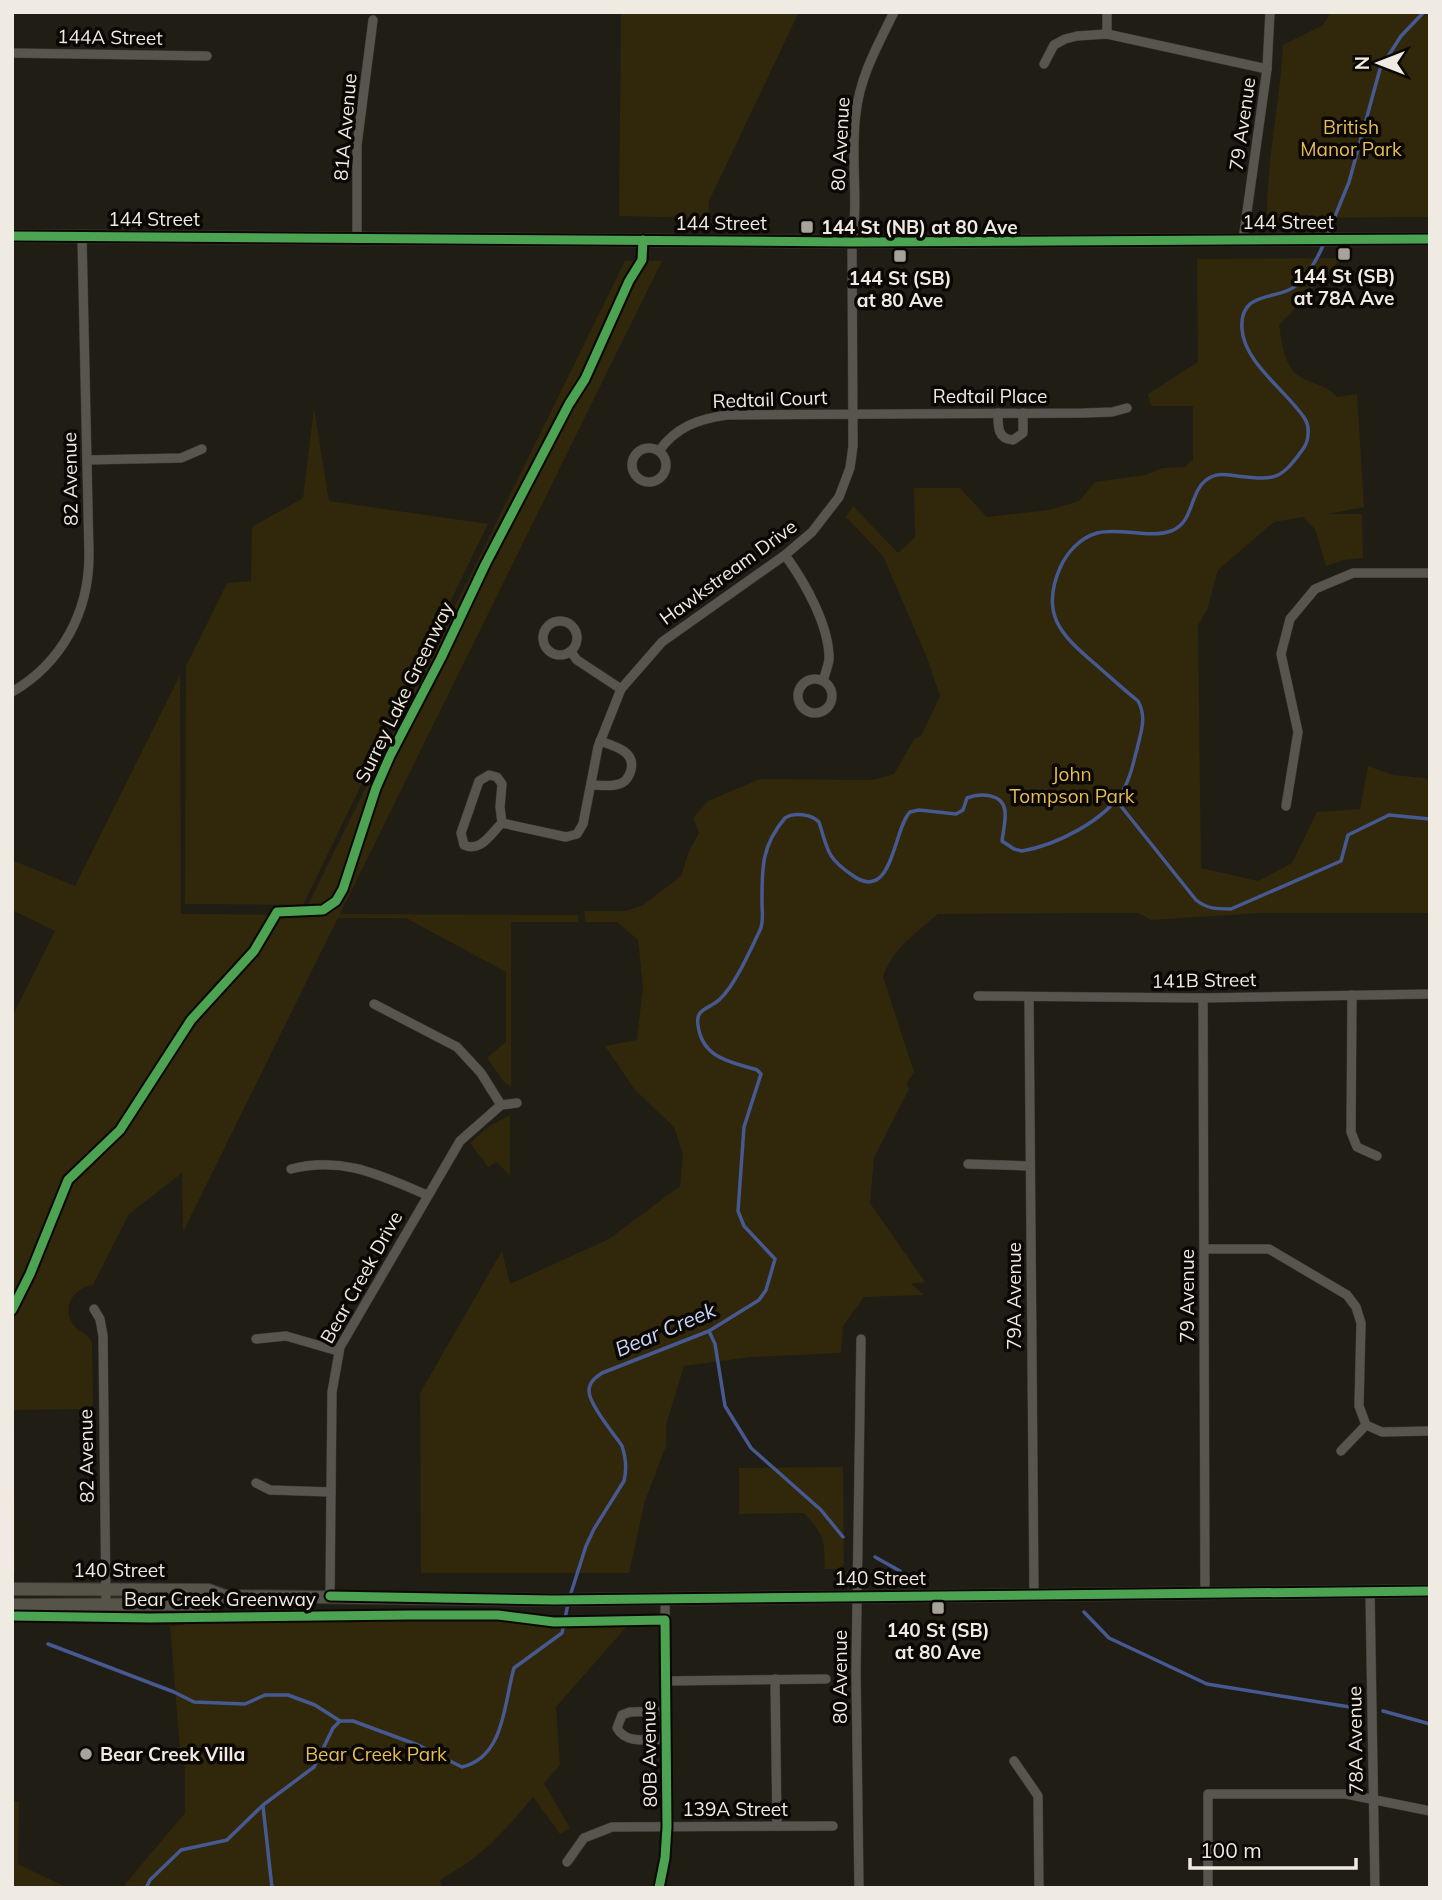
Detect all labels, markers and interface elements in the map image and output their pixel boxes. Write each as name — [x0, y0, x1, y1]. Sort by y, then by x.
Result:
street label: 144A Street — [57, 24, 163, 50]
north arrow — [1344, 28, 1414, 98]
text: N — [1350, 56, 1374, 70]
street label: 81A Avenue — [328, 72, 362, 182]
street label: 79 Avenue — [1224, 76, 1260, 172]
street label: 80 Avenue — [826, 96, 854, 192]
park label: British Manor Park — [1300, 115, 1402, 161]
street label: 144 Street — [108, 207, 200, 231]
street label: 144 Street — [1242, 210, 1334, 234]
street label: 144 Street — [675, 211, 767, 235]
place label: 144 St (NB) at 80 Ave — [821, 215, 1018, 239]
marker: 144 St (NB) at 80 Ave — [799, 219, 815, 235]
marker: 144 St (SB) at 78A Ave — [1336, 246, 1352, 262]
marker: 144 St (SB) at 80 Ave — [892, 248, 908, 264]
place label: 144 St (SB) at 78A Ave — [1293, 264, 1395, 310]
place label: 144 St (SB) at 80 Ave — [849, 266, 951, 312]
street label: Redtail Place — [933, 384, 1047, 408]
street label: Redtail Court — [712, 385, 828, 413]
street label: 82 Avenue — [57, 432, 83, 526]
street label: Hawkstream Drive — [655, 514, 801, 630]
street label: Surrey Lake Greenway — [350, 598, 458, 786]
park label: John Tompson Park — [1009, 762, 1135, 808]
street label: 141B Street — [1151, 967, 1257, 993]
street label: Bear Creek Drive — [315, 1207, 407, 1347]
street label: 79A Avenue — [1002, 1242, 1026, 1350]
street label: 79 Avenue — [1175, 1249, 1199, 1343]
water label: Bear Creek — [611, 1296, 720, 1362]
street label: 82 Avenue — [73, 1409, 99, 1503]
street label: 140 Street — [73, 1558, 165, 1582]
street label: 140 Street — [834, 1566, 926, 1590]
street label: Bear Creek Greenway — [124, 1587, 316, 1611]
marker: 140 St (SB) at 80 Ave — [930, 1600, 946, 1616]
place label: 140 St (SB) at 80 Ave — [887, 1618, 989, 1664]
street label: 80 Avenue — [828, 1630, 852, 1724]
street label: 78A Avenue — [1342, 1686, 1368, 1794]
street label: 80B Avenue — [636, 1700, 662, 1808]
place label: Bear Creek Villa — [100, 1742, 245, 1766]
park label: Bear Creek Park — [305, 1742, 447, 1766]
marker: Bear Creek Villa — [78, 1746, 94, 1762]
street label: 139A Street — [682, 1797, 788, 1821]
scale bar — [1190, 1826, 1356, 1870]
text: 100 m — [1200, 1837, 1262, 1863]

